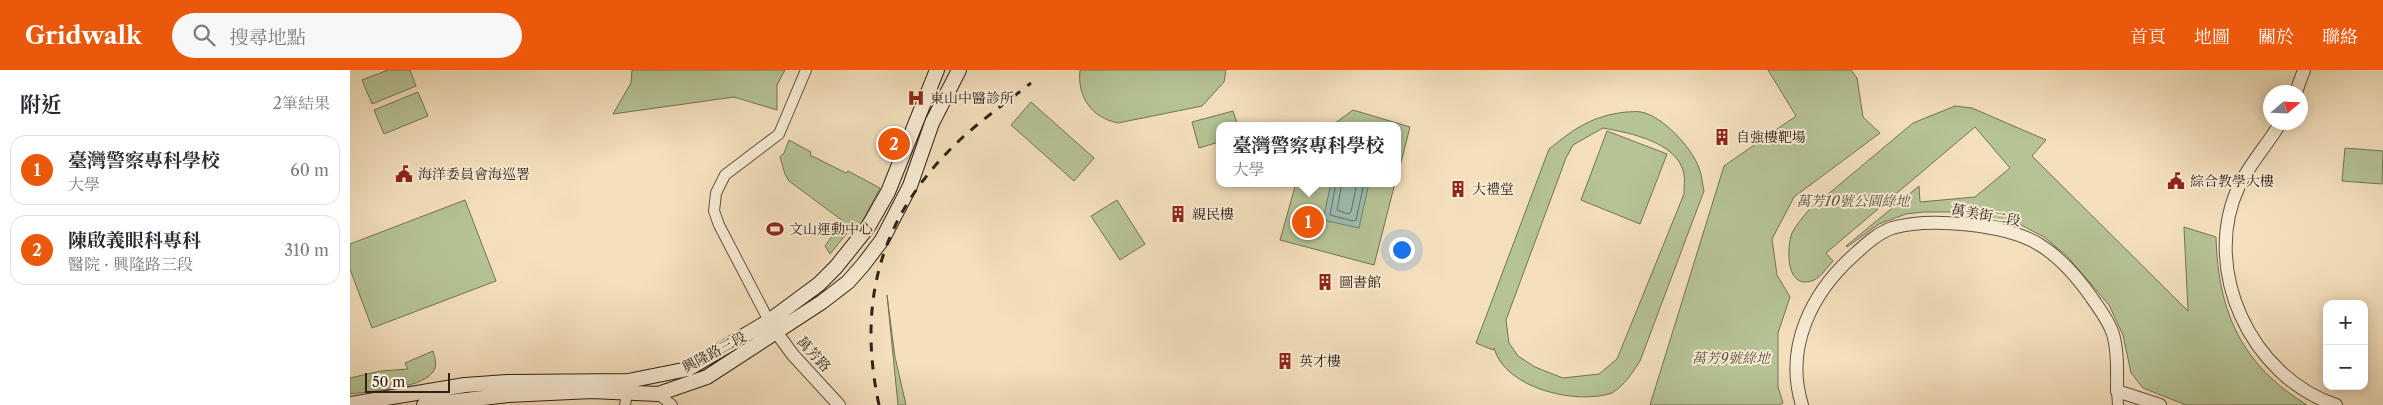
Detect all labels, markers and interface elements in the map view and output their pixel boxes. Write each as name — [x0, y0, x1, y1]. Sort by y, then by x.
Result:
search box — [172, 13, 522, 58]
text: Gridwalk — [25, 21, 142, 50]
icon: search — [190, 21, 218, 49]
text: 搜尋地點 — [230, 26, 306, 49]
text: 首頁 — [2130, 26, 2166, 48]
text: 地圖 — [2194, 26, 2230, 48]
text: 關於 — [2258, 26, 2294, 48]
text: 聯絡 — [2322, 26, 2358, 48]
north arrow — [2263, 85, 2308, 130]
hospital icon: 東山中醫診所 — [906, 88, 926, 108]
place label: 東山中醫診所 — [930, 89, 1014, 107]
text: 附近 — [20, 92, 62, 117]
text: 2筆結果 — [273, 93, 330, 113]
popup — [1216, 122, 1401, 187]
pin: 2 — [878, 125, 910, 163]
building icon: 自強樓靶場 — [1712, 127, 1732, 147]
place label: 自強樓靶場 — [1736, 128, 1806, 146]
text: 臺灣警察專科學校 — [1232, 134, 1385, 157]
text: 臺灣警察專科學校 — [68, 149, 220, 172]
text: 大學 — [1232, 159, 1265, 179]
text: 1 — [33, 160, 41, 180]
text: 60 m — [290, 160, 329, 180]
public building icon: 海洋委員會海巡署 — [394, 164, 414, 184]
place label: 海洋委員會海巡署 — [418, 165, 530, 183]
public building icon: 綜合教學大樓 — [2166, 171, 2186, 191]
place label: 綜合教學大樓 — [2190, 172, 2274, 190]
text: 大學 — [68, 174, 100, 194]
building icon: 大禮堂 — [1448, 179, 1468, 199]
place label: 大禮堂 — [1472, 180, 1514, 198]
park label: 萬芳10號公園綠地 — [1796, 192, 1912, 210]
street label: 萬美街二段 — [1950, 200, 2022, 230]
pin: 1 — [1292, 203, 1324, 241]
building icon: 親民樓 — [1168, 204, 1188, 224]
place label: 親民樓 — [1192, 205, 1234, 223]
sports icon: 文山運動中心 — [765, 219, 785, 239]
place label: 文山運動中心 — [789, 220, 873, 238]
text: 陳啟義眼科專科 — [68, 229, 201, 252]
your location — [1389, 237, 1415, 263]
text: 2 — [32, 240, 42, 260]
text: 310 m — [284, 240, 329, 260]
text: 醫院 · 興隆路三段 — [68, 254, 193, 274]
building icon: 圖書館 — [1315, 272, 1335, 292]
place label: 圖書館 — [1339, 273, 1381, 291]
map controls — [2323, 300, 2368, 390]
button: + — [2323, 300, 2368, 345]
street label: 興隆路三段 — [679, 328, 749, 376]
street label: 萬芳路 — [793, 333, 835, 375]
button: − — [2323, 345, 2368, 390]
park label: 萬芳9號綠地 — [1692, 349, 1772, 367]
building icon: 英才樓 — [1275, 351, 1295, 371]
place label: 英才樓 — [1299, 352, 1341, 370]
scale bar — [365, 370, 450, 393]
text: 50 m — [372, 373, 405, 391]

